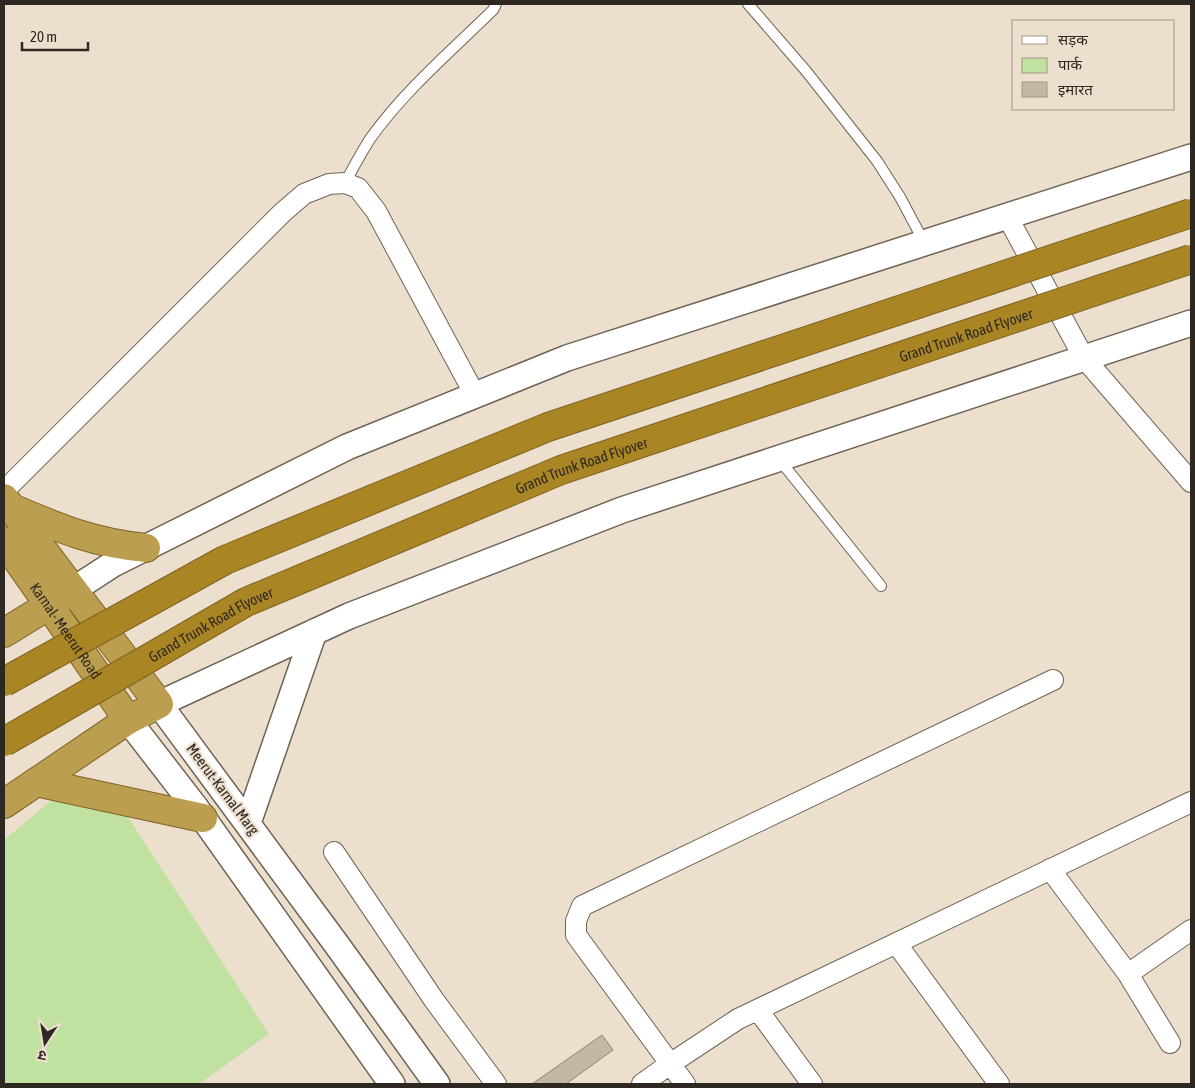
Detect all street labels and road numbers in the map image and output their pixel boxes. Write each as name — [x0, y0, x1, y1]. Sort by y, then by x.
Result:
street label: Grand Trunk Road Flyover — [897, 304, 1035, 365]
street label: Grand Trunk Road Flyover — [513, 433, 650, 497]
street label: Karnal- Meerut Road — [27, 579, 105, 682]
street label: Grand Trunk Road Flyover — [145, 583, 276, 665]
street label: Meerut-Karnal Marg — [183, 740, 263, 838]

